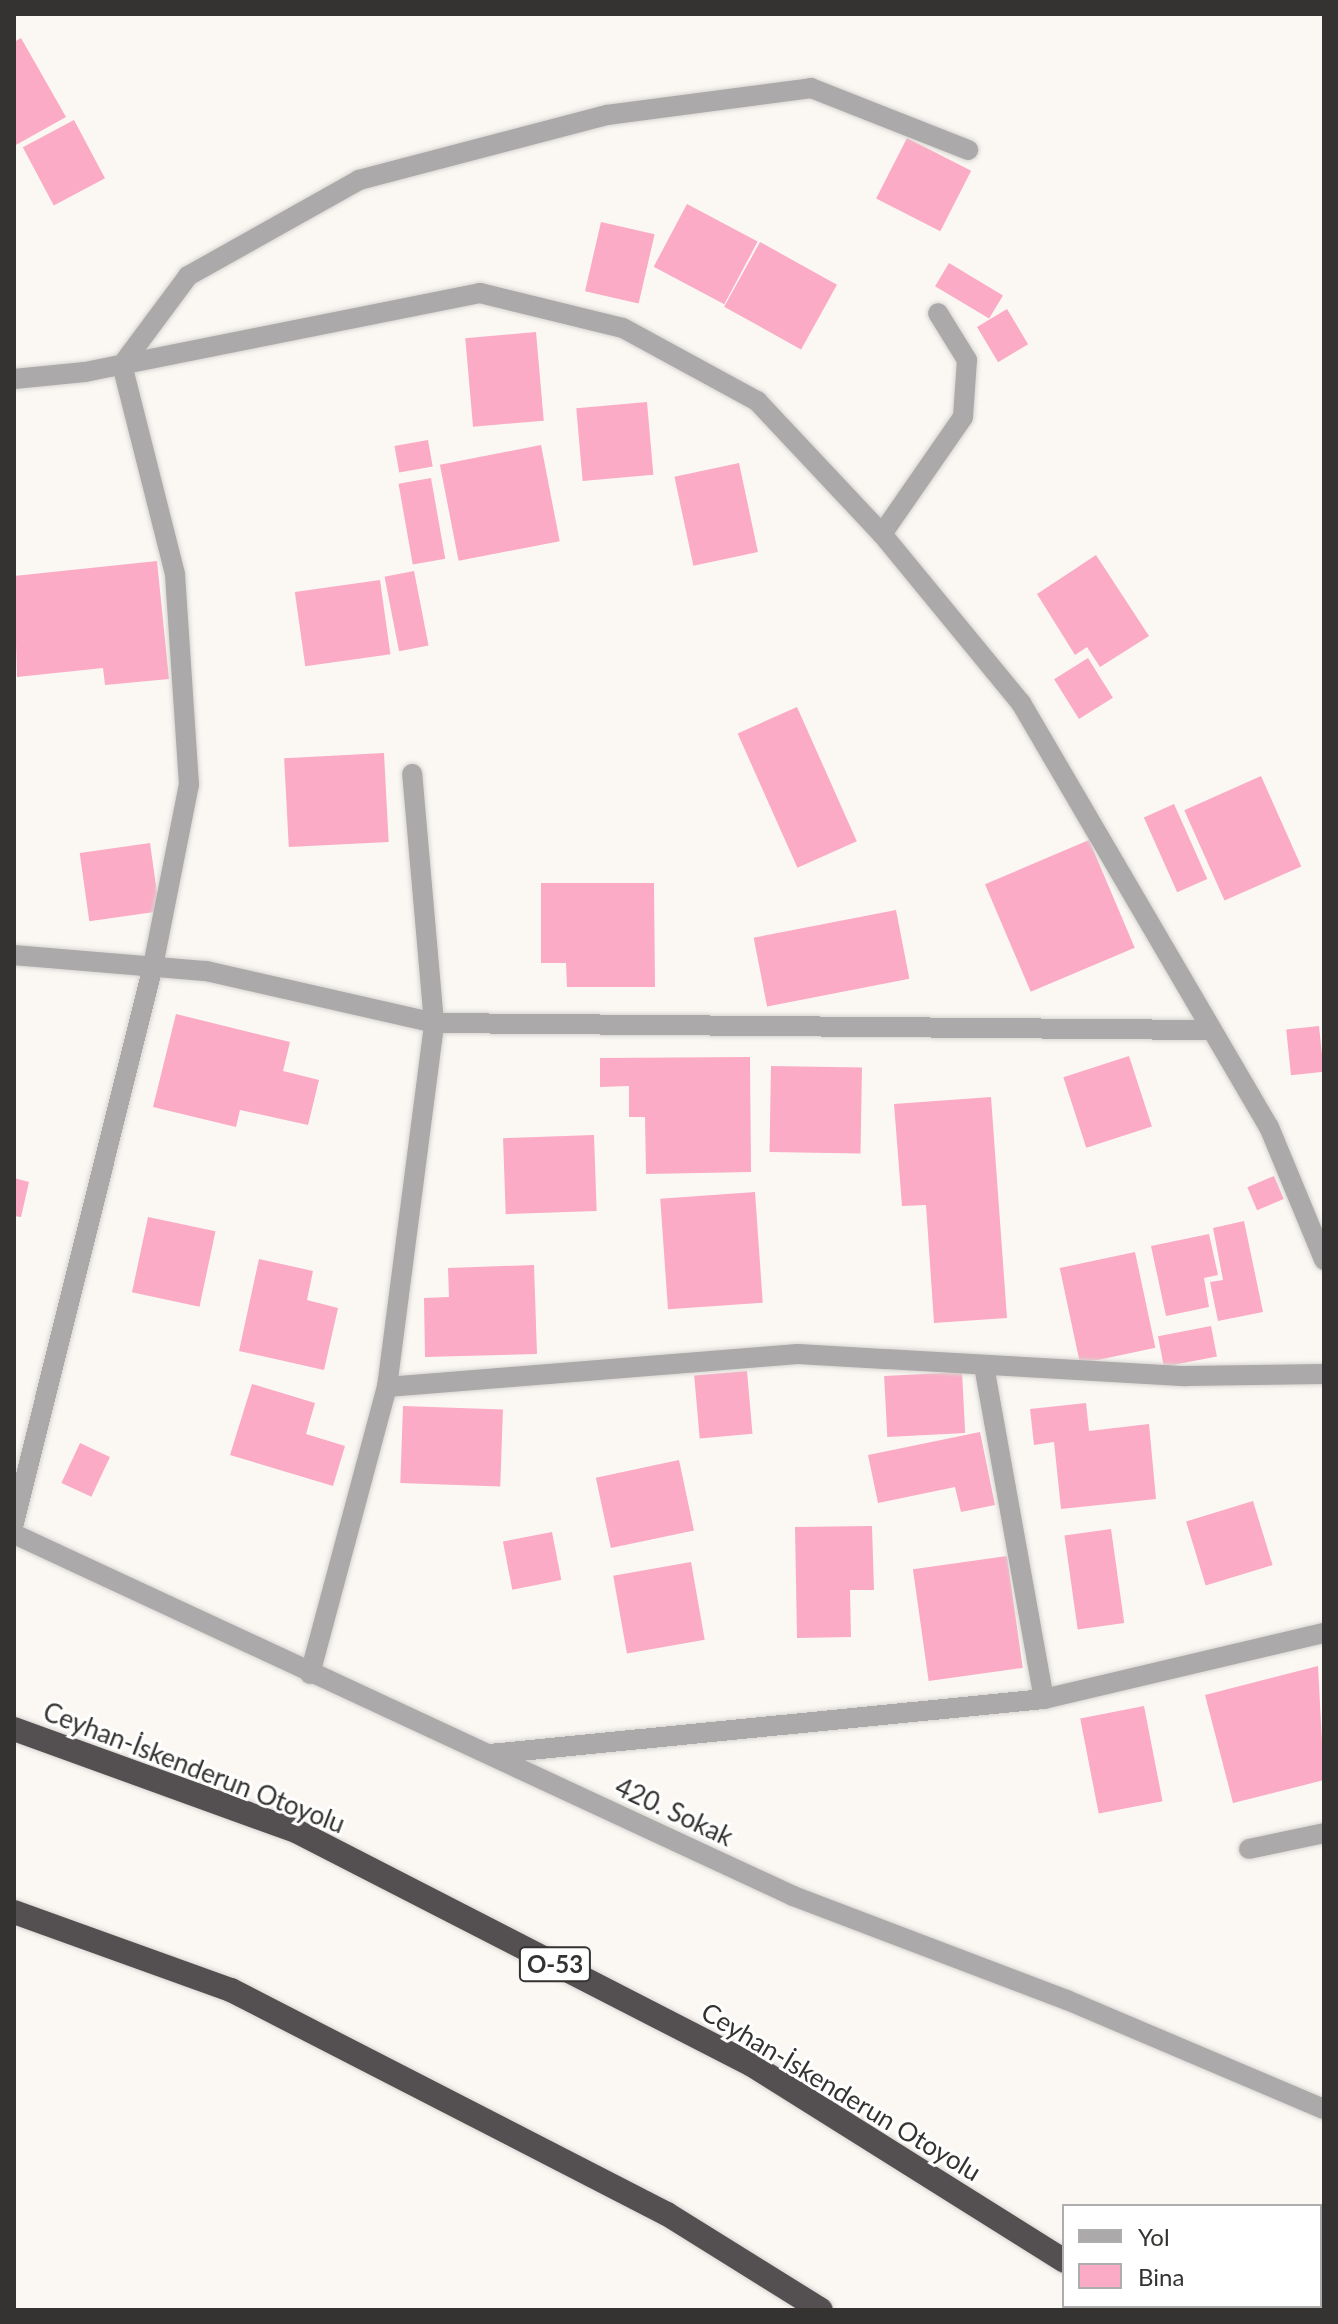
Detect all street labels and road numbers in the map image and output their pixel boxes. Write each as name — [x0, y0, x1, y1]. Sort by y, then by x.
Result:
street label: Ceyhan-İskenderun Otoyolu — [39, 1696, 349, 1840]
street label: 420. Sokak — [610, 1771, 738, 1853]
road number: O-53 — [517, 1944, 593, 1984]
street label: Ceyhan-İskenderun Otoyolu — [696, 1996, 986, 2188]

